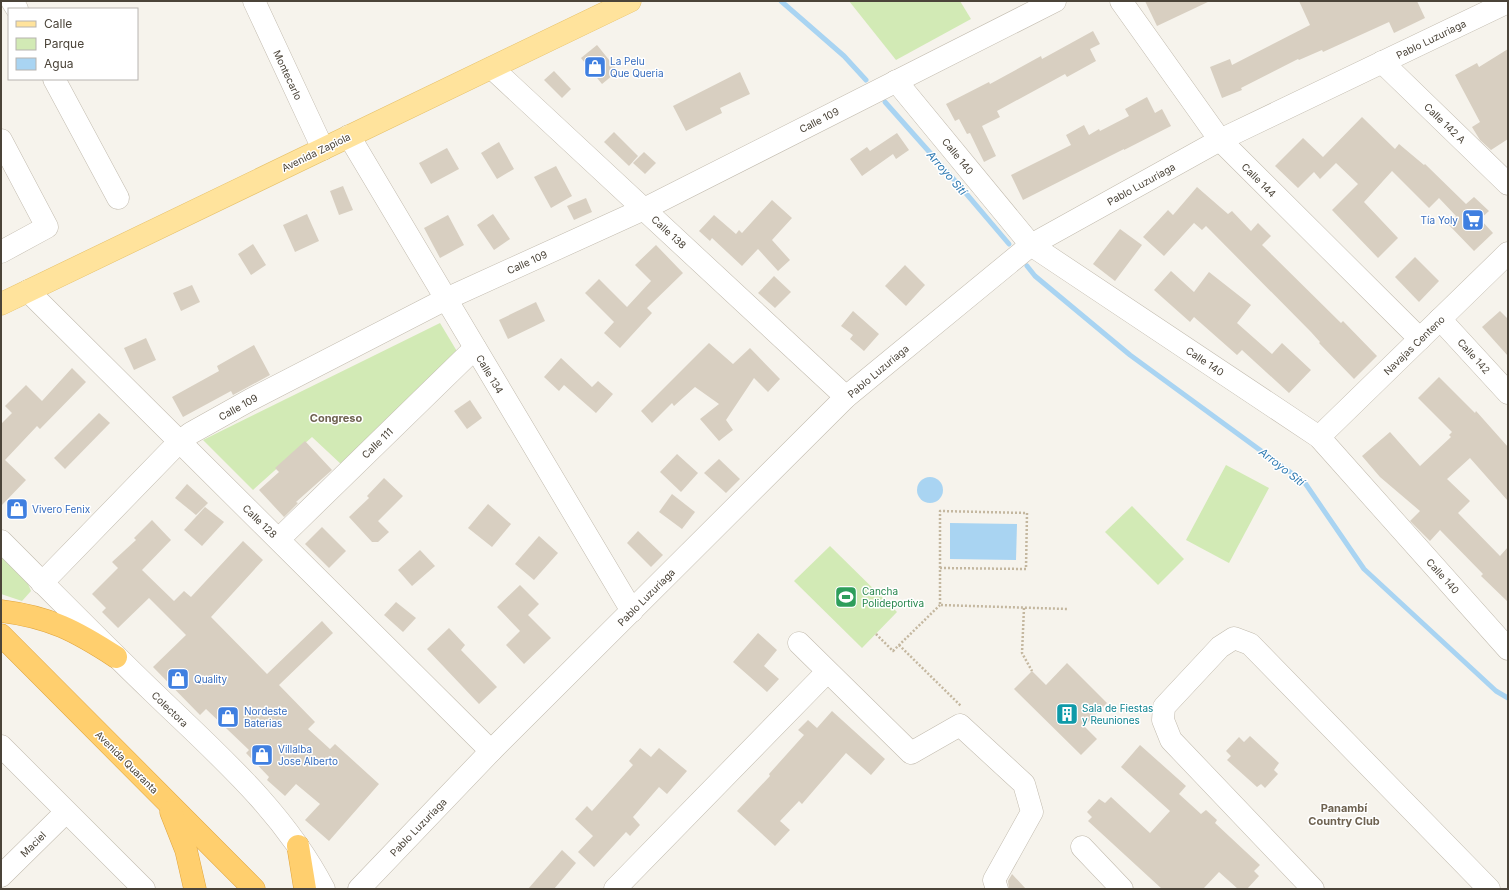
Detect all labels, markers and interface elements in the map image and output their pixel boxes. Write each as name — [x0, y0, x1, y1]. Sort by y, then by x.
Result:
legend — [8, 8, 138, 80]
text: Calle — [44, 16, 72, 31]
street label: Pablo Luzuriaga — [1394, 17, 1468, 61]
text: Parque — [44, 36, 84, 51]
street label: Montecarlo — [271, 48, 305, 102]
shop icon: La Pelu Que Queria — [582, 54, 608, 80]
place label: La Pelu Que Queria — [610, 55, 664, 79]
text: Agua — [44, 56, 73, 71]
street label: Calle 142 A — [1422, 100, 1468, 146]
street label: Calle 109 — [797, 105, 841, 135]
street label: Avenida Zapiola — [280, 130, 352, 174]
street label: Calle 140 — [940, 135, 976, 177]
water label: Arroyo Sití — [923, 147, 971, 199]
street label: Pablo Luzuriaga — [1105, 160, 1177, 208]
street label: Calle 144 — [1239, 160, 1279, 200]
supermarket icon: Tía Yoly — [1460, 207, 1486, 233]
street label: Calle 138 — [649, 213, 689, 251]
place label: Tía Yoly — [1421, 214, 1458, 226]
street label: Calle 109 — [505, 248, 549, 276]
street label: Navajas Centeno — [1381, 313, 1447, 377]
street label: Calle 142 — [1455, 336, 1493, 376]
street label: Pablo Luzuriaga — [845, 342, 911, 400]
street label: Calle 140 — [1184, 344, 1226, 378]
street label: Calle 134 — [474, 352, 506, 396]
street label: Calle 109 — [216, 391, 260, 423]
district label: Congreso — [310, 411, 362, 425]
street label: Calle 111 — [359, 425, 395, 461]
water label: Arroyo Sití — [1256, 444, 1309, 490]
shop icon: Vivero Fenix — [4, 496, 30, 522]
street label: Calle 128 — [240, 502, 280, 540]
place label: Vivero Fenix — [32, 503, 91, 515]
street label: Calle 140 — [1424, 556, 1462, 596]
street label: Pablo Luzuriaga — [615, 566, 677, 628]
sports icon: Cancha Polideportiva — [833, 584, 859, 610]
place label: Cancha Polideportiva — [862, 585, 924, 609]
shop icon: Quality — [165, 666, 191, 692]
place label: Quality — [194, 673, 227, 685]
street label: Colectora — [149, 689, 191, 729]
building icon: Sala de Fiestas y Reuniones — [1054, 701, 1080, 727]
place label: Sala de Fiestas y Reuniones — [1082, 702, 1153, 726]
shop icon: Nordeste Baterias — [215, 704, 241, 730]
place label: Nordeste Baterias — [244, 705, 288, 729]
street label: Avenida Quaranta — [93, 728, 161, 796]
shop icon: Villalba Jose Alberto — [249, 742, 275, 768]
place label: Villalba Jose Alberto — [278, 743, 338, 767]
street label: Pablo Luzuriaga — [387, 795, 449, 859]
district label: Panambí Country Club — [1308, 801, 1380, 828]
street label: Maciel — [18, 829, 48, 859]

